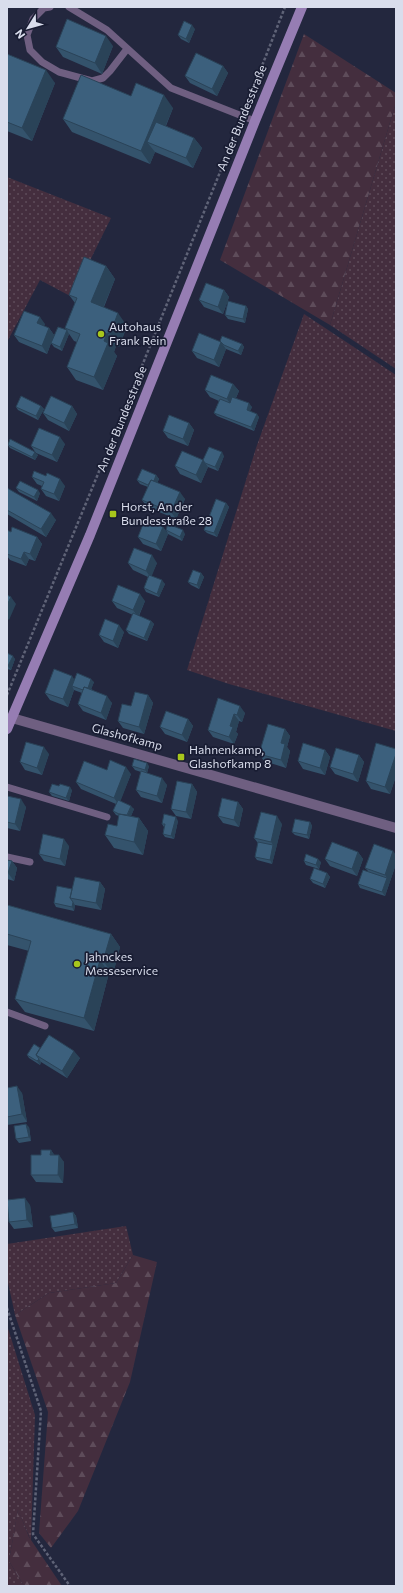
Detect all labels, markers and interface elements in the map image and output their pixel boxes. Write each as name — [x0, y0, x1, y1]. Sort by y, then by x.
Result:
north arrow — [8, 8, 48, 48]
text: N — [12, 27, 27, 42]
street label: An der Bundesstraße — [213, 63, 269, 173]
place label: Autohaus Frank Rein — [109, 319, 166, 347]
marker: Autohaus Frank Rein — [96, 329, 106, 339]
street label: An der Bundesstraße — [93, 364, 149, 474]
place label: Horst, An der Bundesstraße 28 — [121, 499, 212, 527]
marker: Horst, An der Bundesstraße 28 — [108, 509, 118, 519]
street label: Glashofkamp — [90, 720, 164, 752]
place label: Hahnenkamp, Glashofkamp 8 — [189, 742, 271, 770]
marker: Hahnenkamp, Glashofkamp 8 — [176, 752, 186, 762]
place label: Jahnckes Messeservice — [85, 949, 158, 977]
marker: Jahnckes Messeservice — [72, 959, 82, 969]

